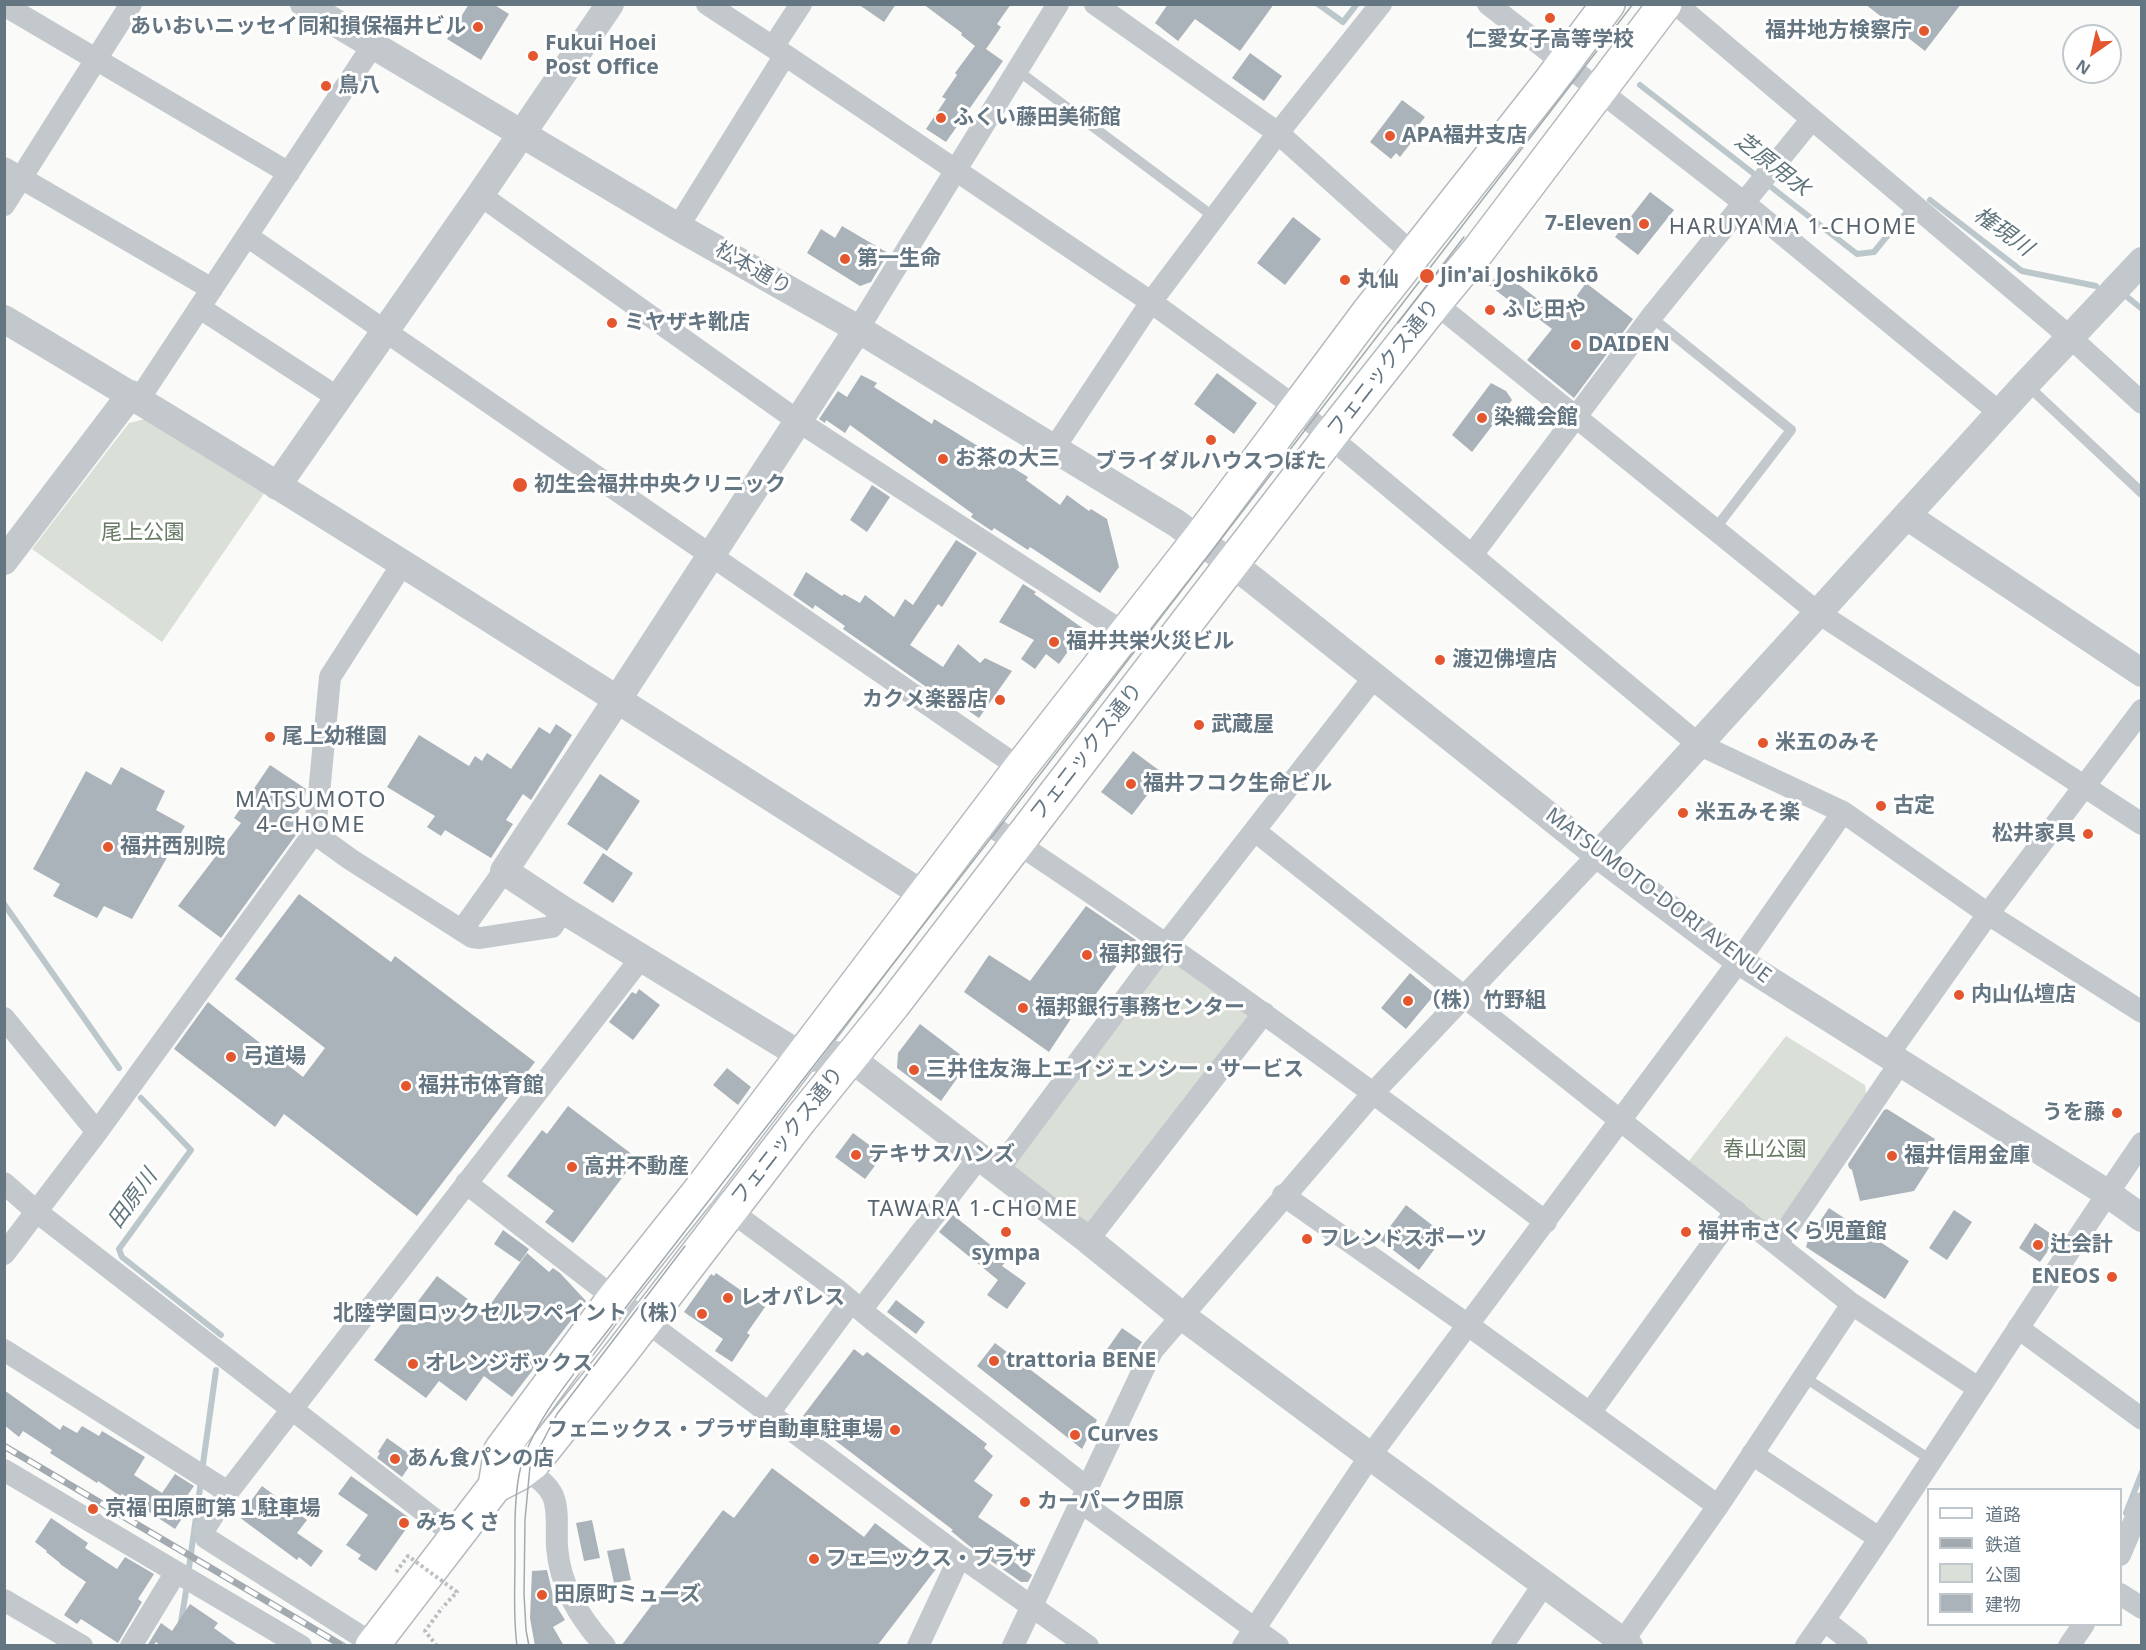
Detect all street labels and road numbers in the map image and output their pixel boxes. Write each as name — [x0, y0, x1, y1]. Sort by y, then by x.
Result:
street label: 松本通り — [710, 237, 796, 301]
street label: フェニックス通り — [1322, 294, 1446, 442]
street label: フェニックス通り — [1025, 678, 1149, 826]
street label: MATSUMOTO-DORI AVENUE — [1540, 803, 1776, 989]
street label: フェニックス通り — [726, 1062, 850, 1210]

